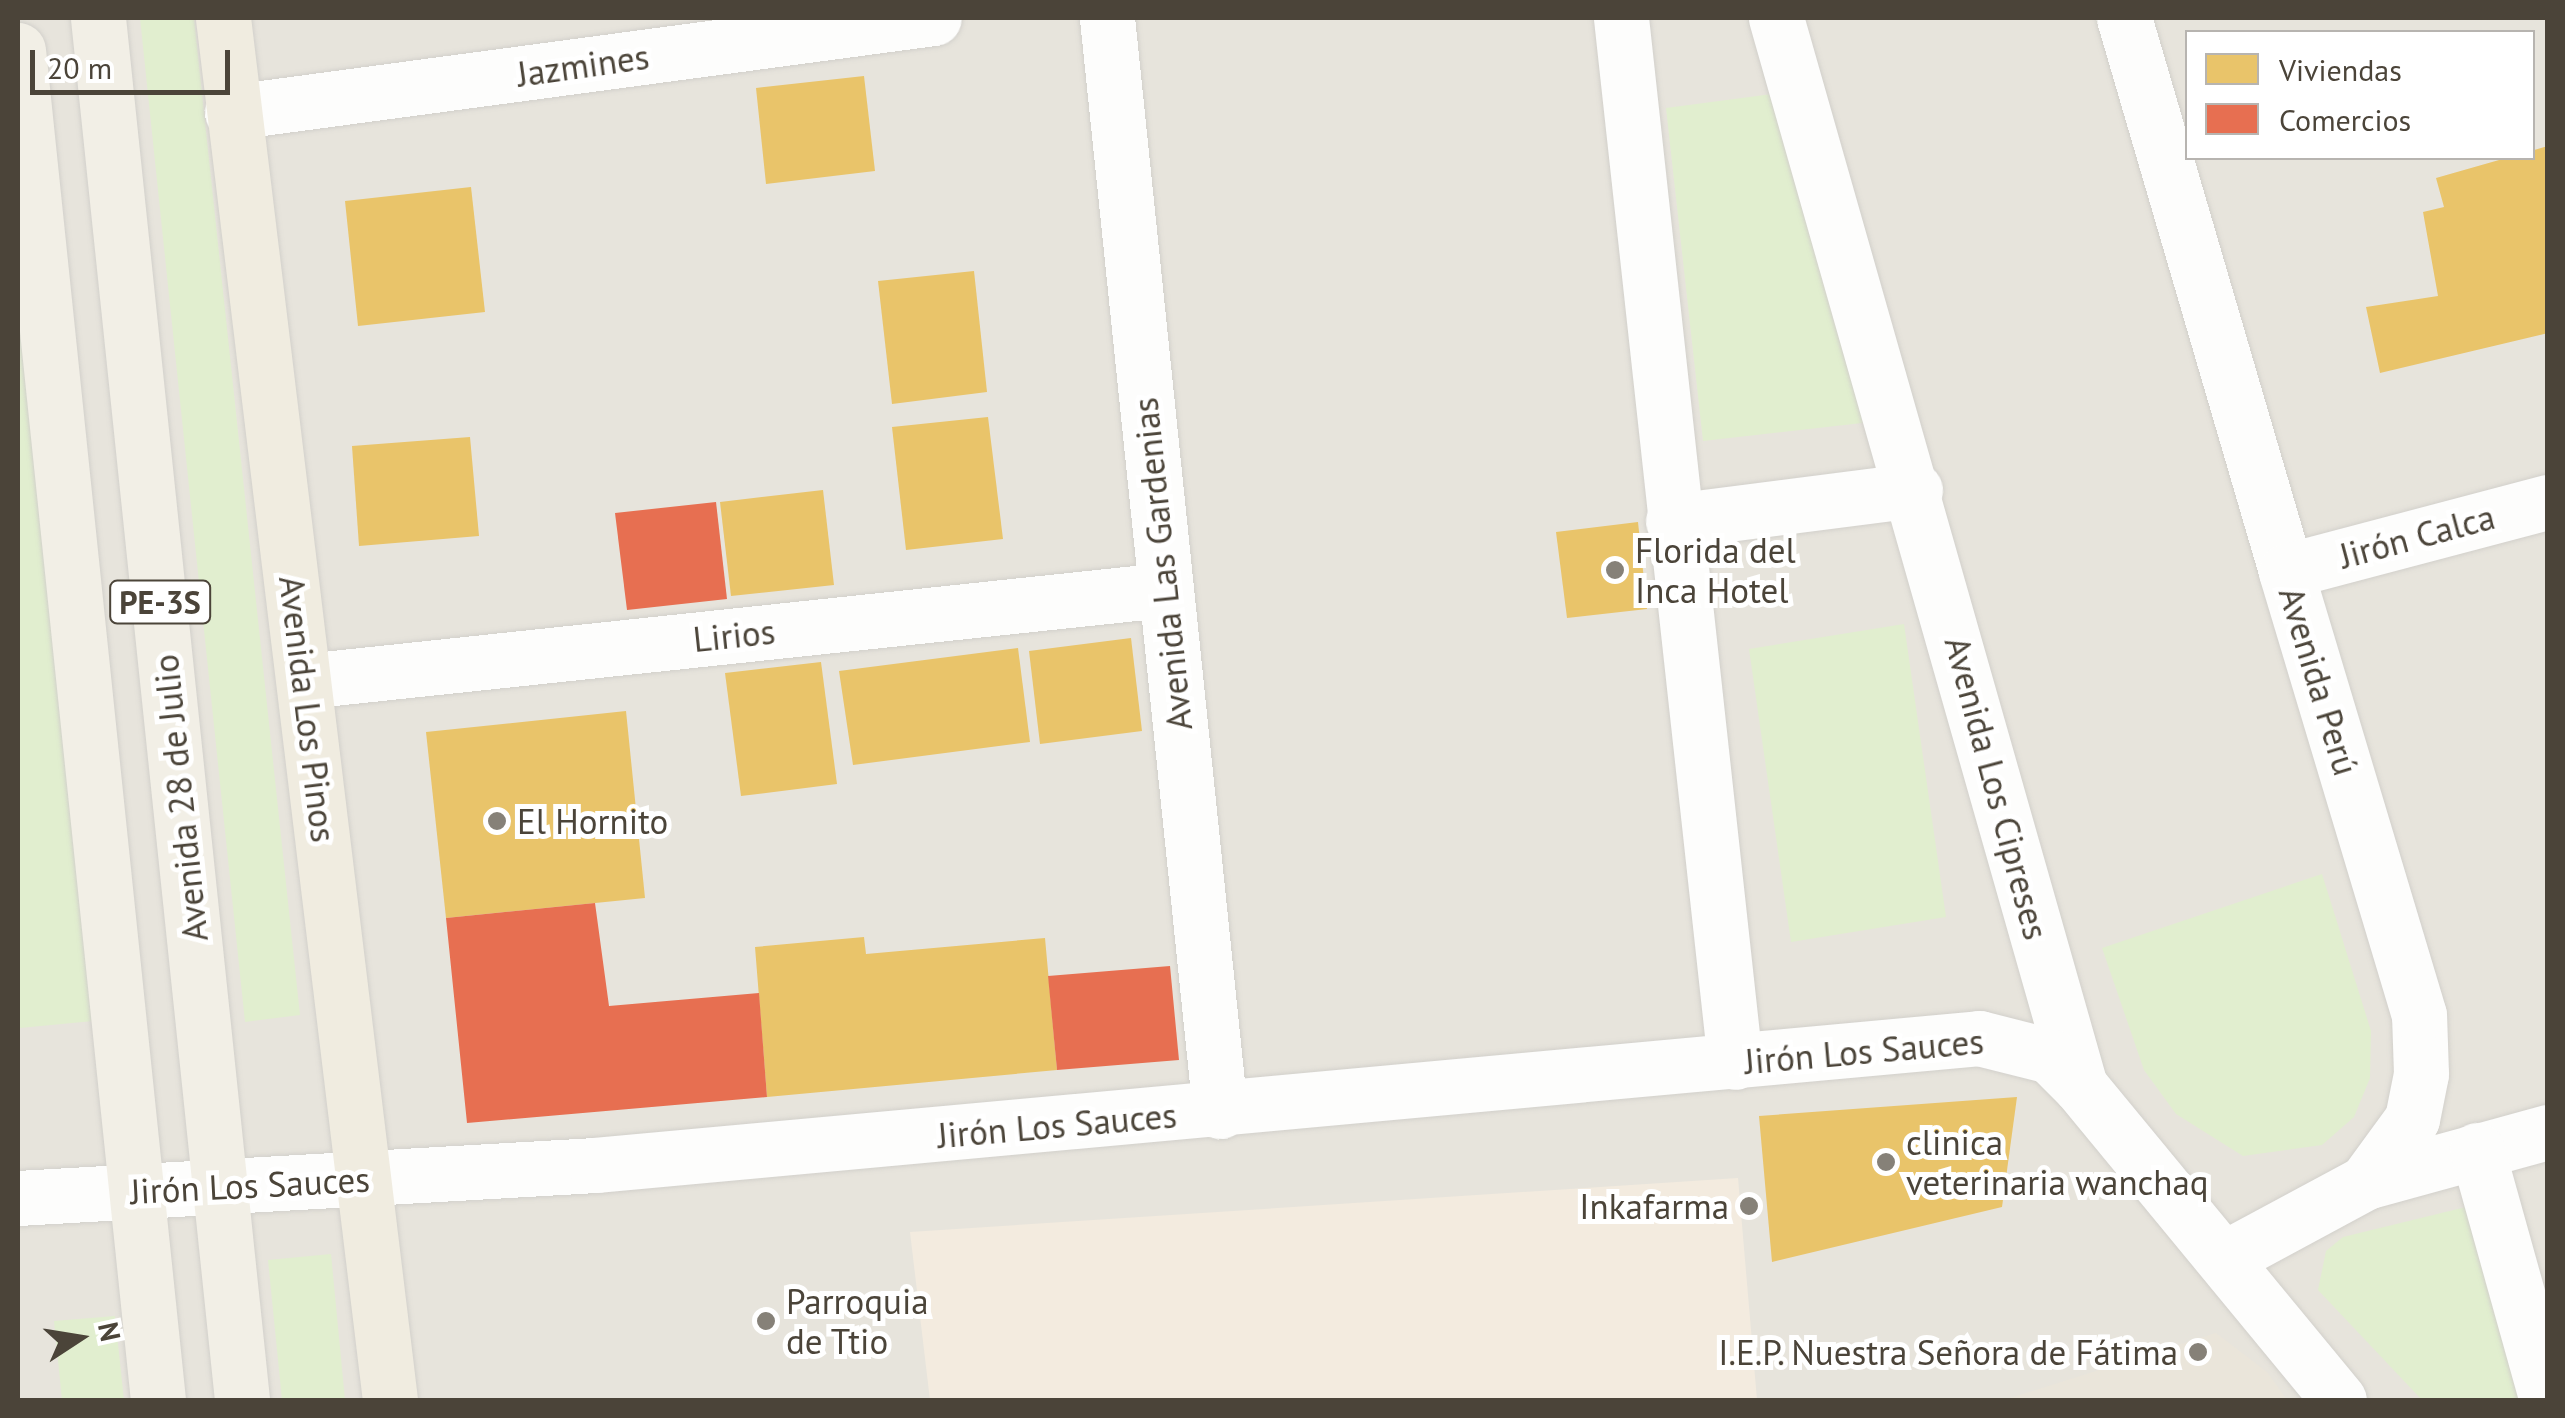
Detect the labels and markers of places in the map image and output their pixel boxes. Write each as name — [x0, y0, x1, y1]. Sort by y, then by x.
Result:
place label: Florida del Inca Hotel — [1635, 529, 1796, 611]
marker: Florida del Inca Hotel — [1604, 559, 1626, 581]
place label: El Hornito — [517, 800, 668, 842]
marker: El Hornito — [486, 810, 508, 832]
place label: clinica veterinaria wanchaq — [1906, 1121, 2209, 1203]
marker: clinica veterinaria wanchaq — [1875, 1151, 1897, 1173]
place label: Inkafarma — [1579, 1185, 1729, 1227]
marker: Inkafarma — [1738, 1195, 1760, 1217]
place label: Parroquia de Ttio — [786, 1280, 929, 1362]
marker: Parroquia de Ttio — [755, 1310, 777, 1332]
place label: I.E.P. Nuestra Señora de Fátima — [1716, 1331, 2178, 1373]
marker: I.E.P. Nuestra Señora de Fátima — [2187, 1341, 2209, 1363]

